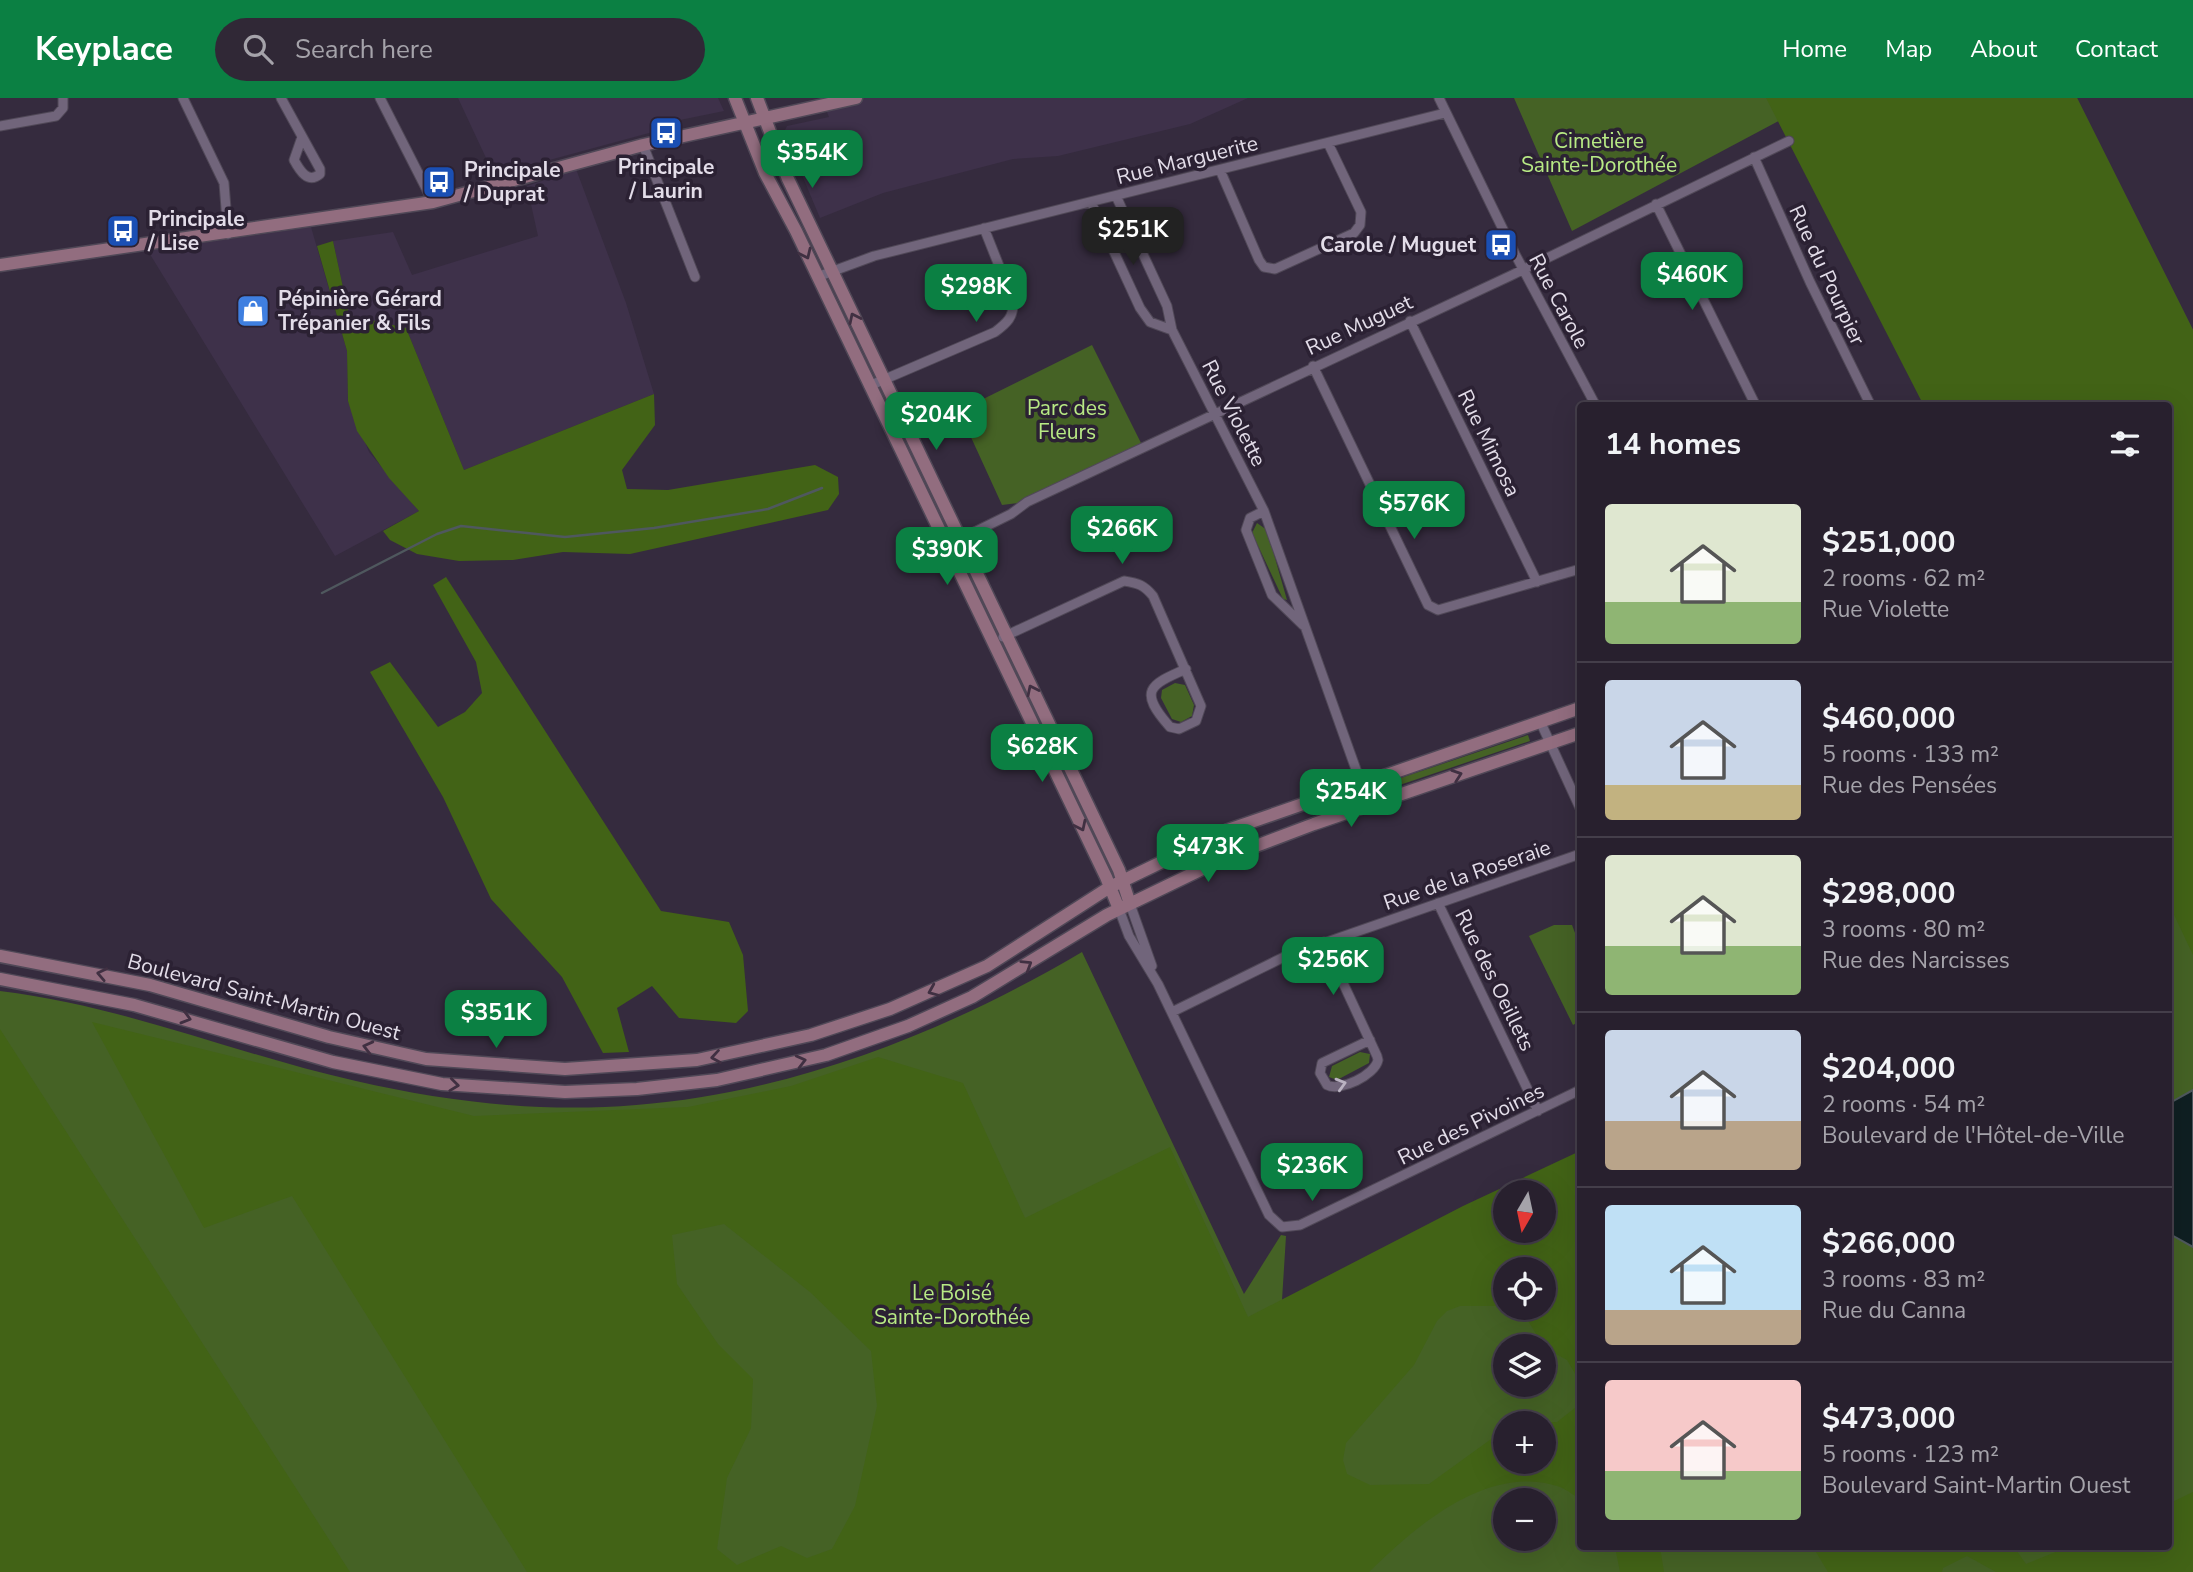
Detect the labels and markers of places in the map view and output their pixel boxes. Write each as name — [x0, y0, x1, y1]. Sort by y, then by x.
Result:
bus stop icon: Principale / Laurin — [647, 114, 685, 152]
pin: $354K — [763, 130, 861, 190]
place label: Principale / Laurin — [618, 153, 714, 205]
place label: Principale / Duprat — [463, 156, 561, 208]
bus stop icon: Principale / Duprat — [420, 163, 458, 201]
place label: Principale / Lise — [147, 205, 245, 257]
pin: $251K — [1084, 208, 1182, 267]
bus stop icon: Principale / Lise — [104, 212, 142, 250]
bus stop icon: Carole / Muguet — [1482, 226, 1520, 264]
place label: Carole / Muguet — [1320, 231, 1477, 259]
pin: $460K — [1643, 252, 1741, 312]
pin: $298K — [927, 264, 1025, 324]
place label: Pépinière Gérard Trépanier & Fils — [278, 285, 442, 337]
shop icon: Pépinière Gérard Trépanier & Fils — [234, 292, 272, 330]
pin: $204K — [887, 392, 985, 452]
pin: $576K — [1365, 482, 1463, 541]
pin: $266K — [1073, 506, 1171, 566]
pin: $390K — [898, 528, 996, 587]
pin: $628K — [993, 724, 1091, 784]
pin: $254K — [1302, 770, 1400, 829]
pin: $473K — [1159, 824, 1257, 884]
pin: $256K — [1284, 937, 1382, 997]
pin: $351K — [447, 990, 545, 1050]
pin: $236K — [1263, 1144, 1361, 1203]

